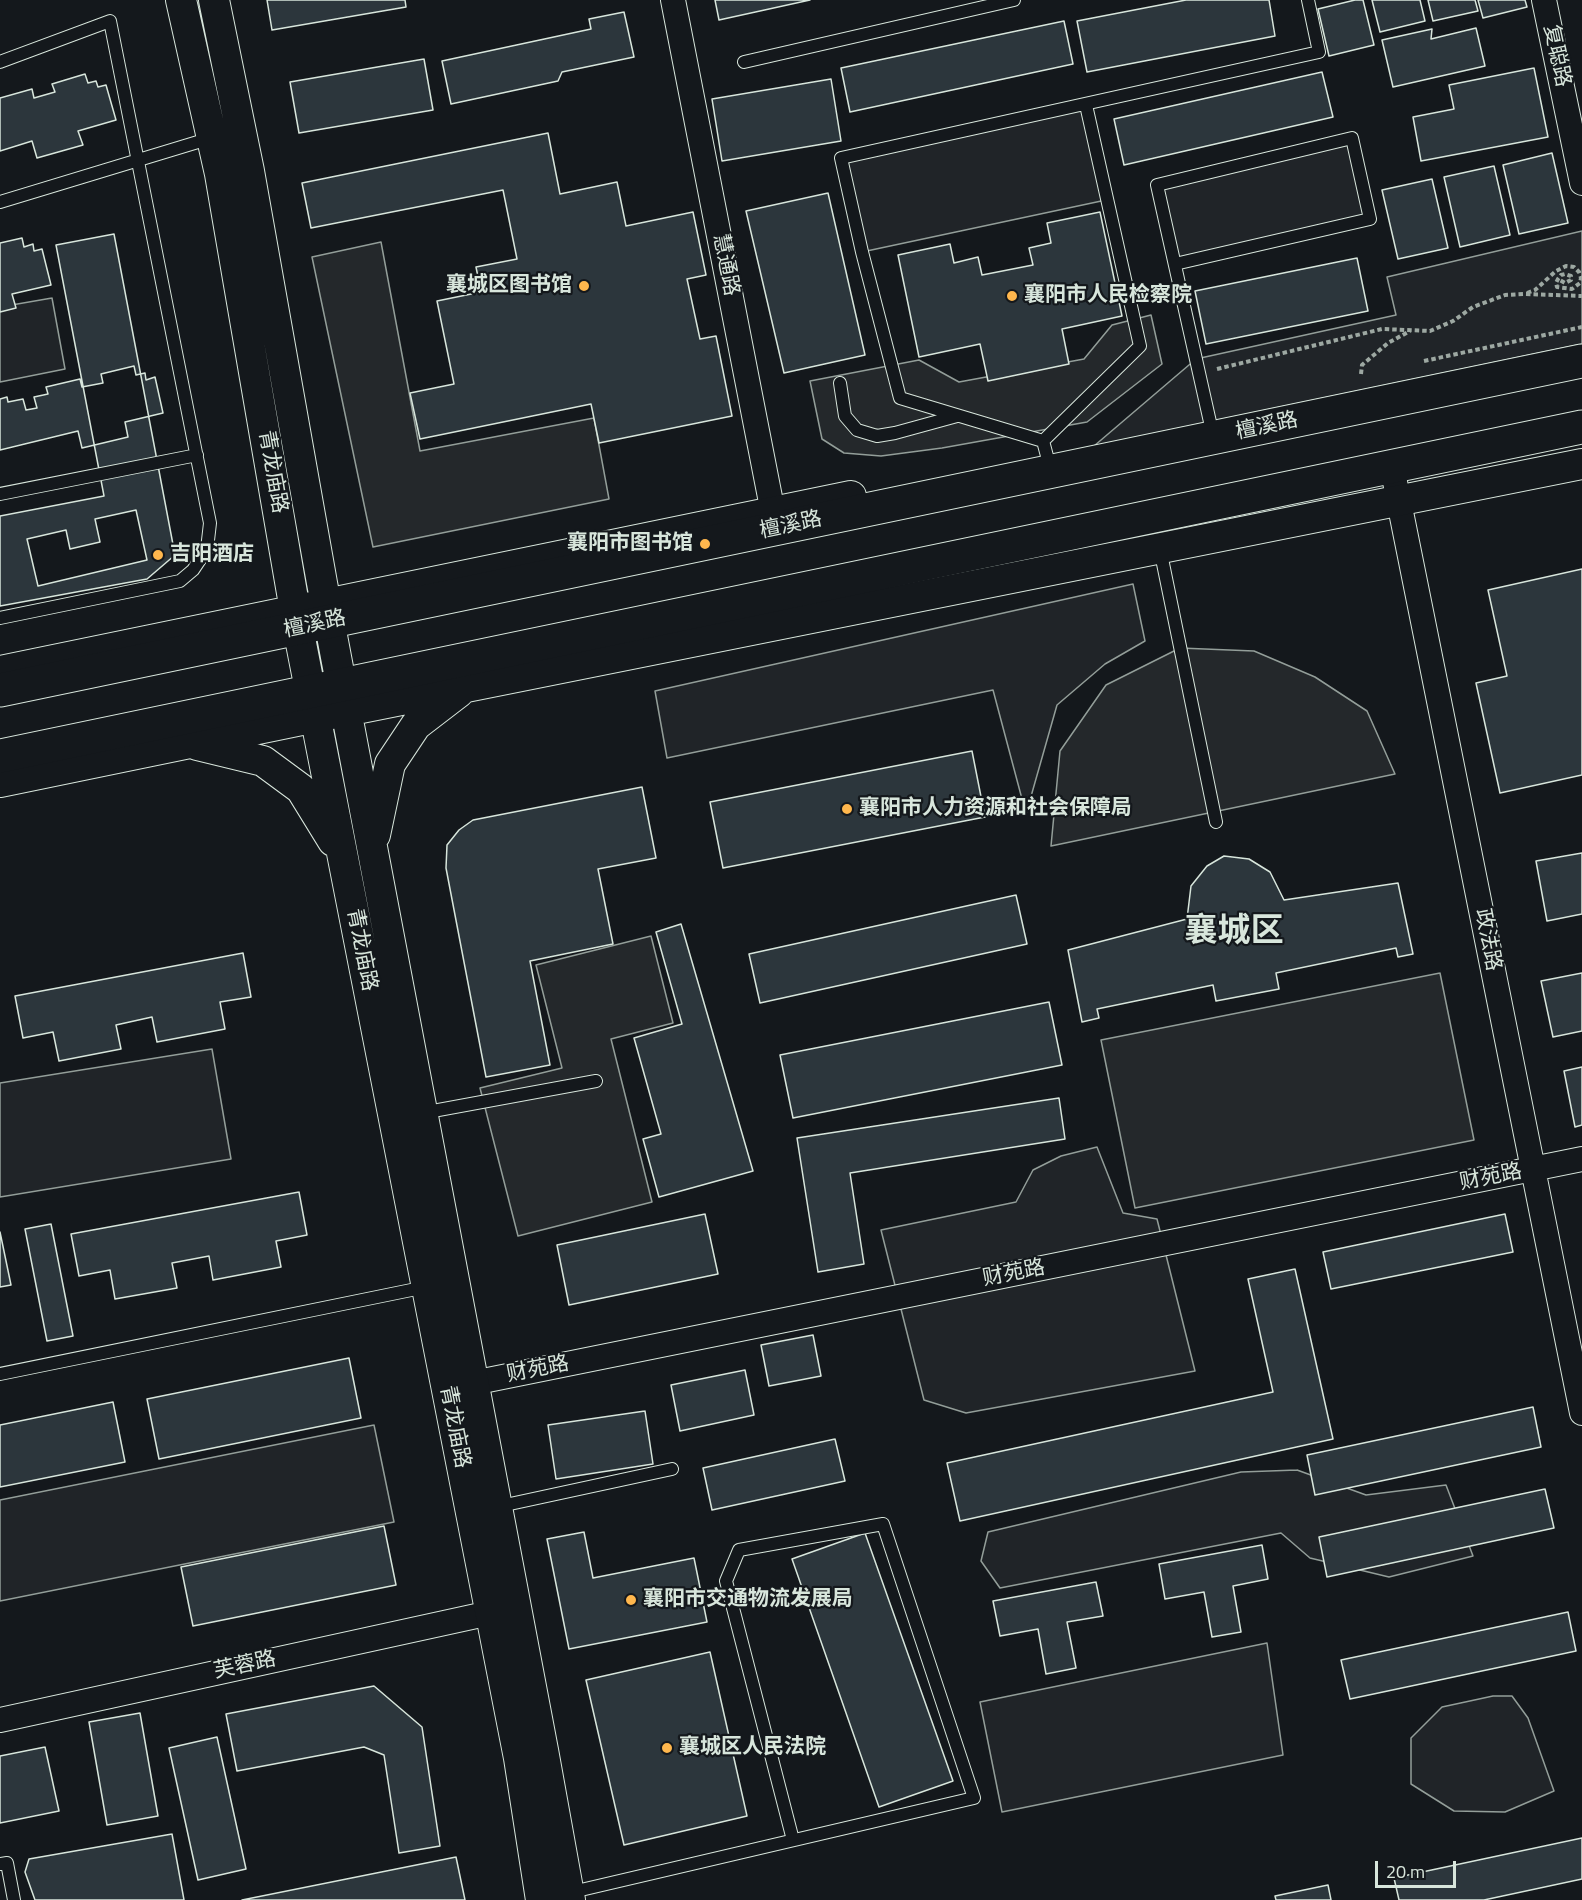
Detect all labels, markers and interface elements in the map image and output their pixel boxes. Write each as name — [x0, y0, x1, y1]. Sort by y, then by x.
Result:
street label: 复聪路 — [1537, 23, 1575, 89]
street label: 慧通路 — [707, 232, 743, 298]
place label: 襄城区图书馆 — [446, 273, 572, 299]
marker: 襄城区图书馆 — [577, 279, 591, 293]
place label: 襄阳市人民检察院 — [1024, 283, 1192, 309]
marker: 襄阳市人民检察院 — [1005, 289, 1019, 303]
street label: 檀溪路 — [1234, 408, 1300, 446]
street label: 青龙庙路 — [252, 428, 292, 516]
street label: 檀溪路 — [758, 507, 824, 545]
place label: 襄阳市图书馆 — [567, 531, 693, 557]
marker: 襄阳市图书馆 — [698, 537, 712, 551]
place label: 吉阳酒店 — [170, 542, 254, 568]
marker: 吉阳酒店 — [151, 548, 165, 562]
street label: 檀溪路 — [282, 606, 348, 644]
place label: 襄阳市人力资源和社会保障局 — [859, 796, 1132, 822]
marker: 襄阳市人力资源和社会保障局 — [840, 802, 854, 816]
street label: 青龙庙路 — [341, 906, 381, 994]
street label: 政法路 — [1469, 907, 1505, 973]
district label: 襄城区 — [1185, 913, 1283, 953]
street label: 财苑路 — [1458, 1160, 1524, 1196]
street label: 财苑路 — [981, 1256, 1047, 1292]
street label: 财苑路 — [505, 1352, 571, 1388]
street label: 青龙庙路 — [434, 1383, 474, 1471]
place label: 襄阳市交通物流发展局 — [643, 1587, 853, 1613]
marker: 襄阳市交通物流发展局 — [624, 1593, 638, 1607]
street label: 芙蓉路 — [212, 1647, 278, 1685]
place label: 襄城区人民法院 — [679, 1735, 826, 1761]
marker: 襄城区人民法院 — [660, 1741, 674, 1755]
scale bar — [1378, 1849, 1459, 1887]
text: 20 m — [1386, 1858, 1425, 1885]

